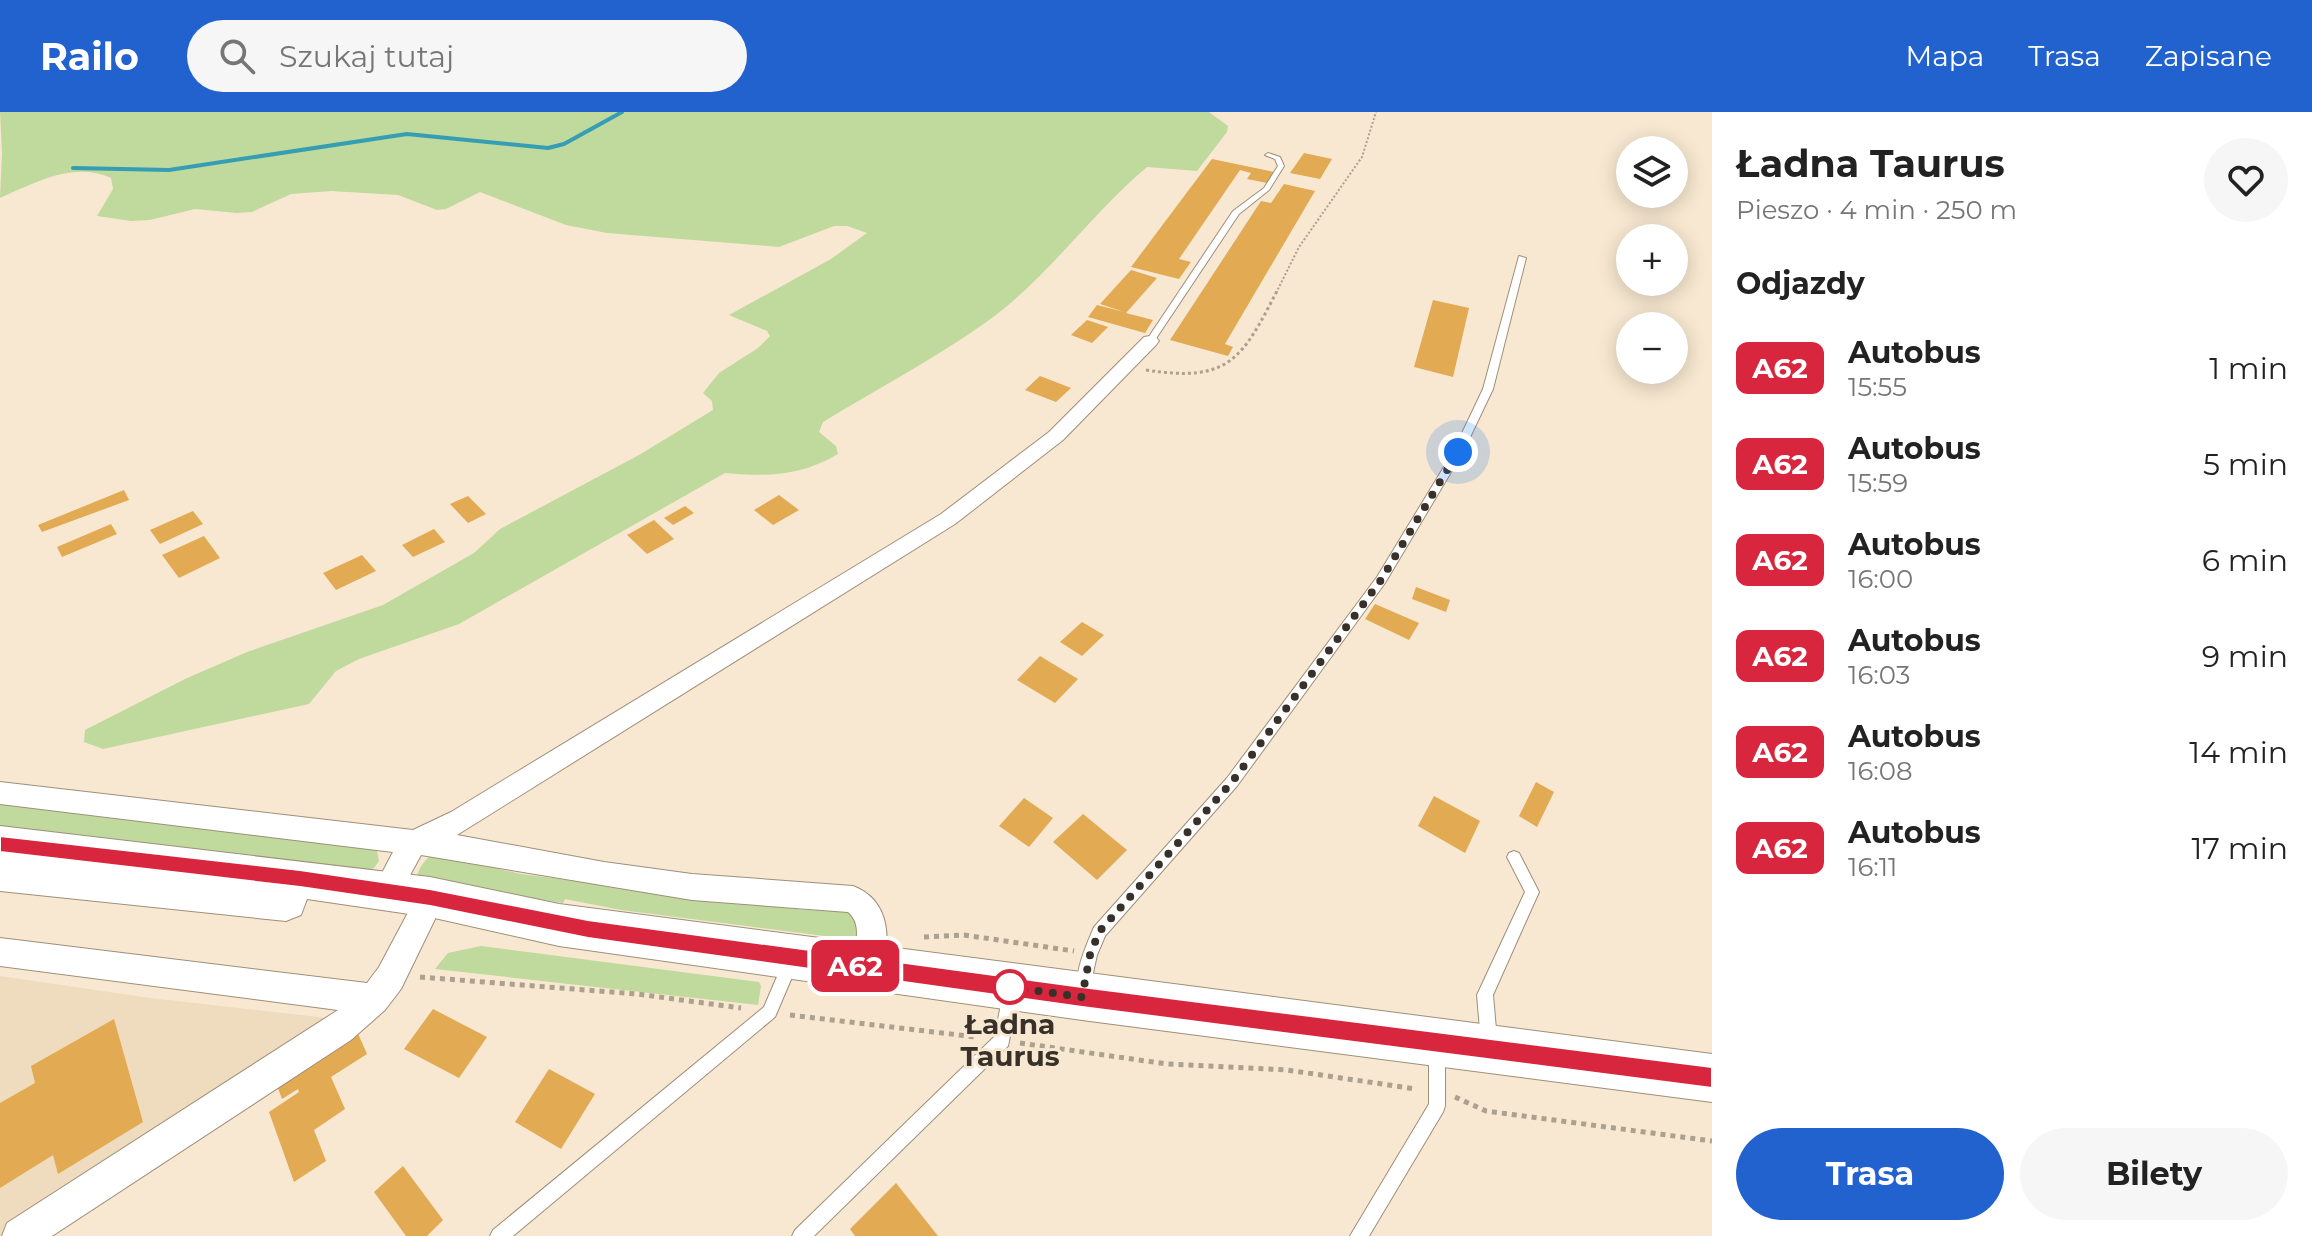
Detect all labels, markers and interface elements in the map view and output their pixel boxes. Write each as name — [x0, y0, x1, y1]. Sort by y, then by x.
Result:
search box — [187, 20, 747, 92]
text: Railo — [40, 33, 139, 80]
icon: search — [215, 34, 259, 78]
text: Szukaj tutaj — [279, 38, 454, 75]
text: Mapa — [1906, 39, 1984, 73]
text: Trasa — [2028, 39, 2101, 73]
text: Zapisane — [2145, 39, 2272, 73]
map controls — [1616, 136, 1688, 384]
button: layers — [1616, 136, 1688, 208]
button: heart — [2204, 138, 2288, 222]
text: Ładna Taurus — [1736, 140, 2005, 187]
text: Pieszo · 4 min · 250 m — [1736, 194, 2017, 226]
button: + — [1616, 224, 1688, 296]
text: Odjazdy — [1736, 265, 1865, 302]
button: − — [1616, 312, 1688, 384]
text: Autobus — [1848, 334, 1981, 371]
text: 1 min — [2209, 350, 2288, 387]
text: A62 — [1752, 351, 1808, 385]
text: 15:55 — [1848, 371, 1907, 403]
text: Autobus — [1848, 430, 1981, 467]
your location — [1438, 432, 1478, 472]
text: 5 min — [2203, 446, 2288, 483]
text: A62 — [1752, 447, 1808, 481]
text: 15:59 — [1848, 467, 1908, 499]
text: Autobus — [1848, 526, 1981, 563]
text: 6 min — [2202, 542, 2288, 579]
text: A62 — [1752, 543, 1808, 577]
text: 16:00 — [1848, 563, 1913, 595]
text: Autobus — [1848, 622, 1981, 659]
text: 9 min — [2202, 638, 2288, 675]
text: A62 — [1752, 639, 1808, 673]
text: 16:03 — [1848, 659, 1910, 691]
text: Autobus — [1848, 718, 1981, 755]
text: 14 min — [2189, 734, 2288, 771]
text: A62 — [1752, 735, 1808, 769]
text: 16:08 — [1848, 755, 1913, 787]
text: Autobus — [1848, 814, 1981, 851]
text: 17 min — [2191, 830, 2288, 867]
text: A62 — [1752, 831, 1808, 865]
text: 16:11 — [1848, 851, 1898, 883]
line badge: A62 — [809, 940, 901, 992]
text: A62 — [827, 949, 883, 983]
marker: Ładna Taurus — [993, 970, 1027, 1004]
place label: Ładna Taurus — [960, 1007, 1060, 1073]
button: Trasa — [1736, 1128, 2004, 1220]
button: Bilety — [2020, 1128, 2288, 1220]

